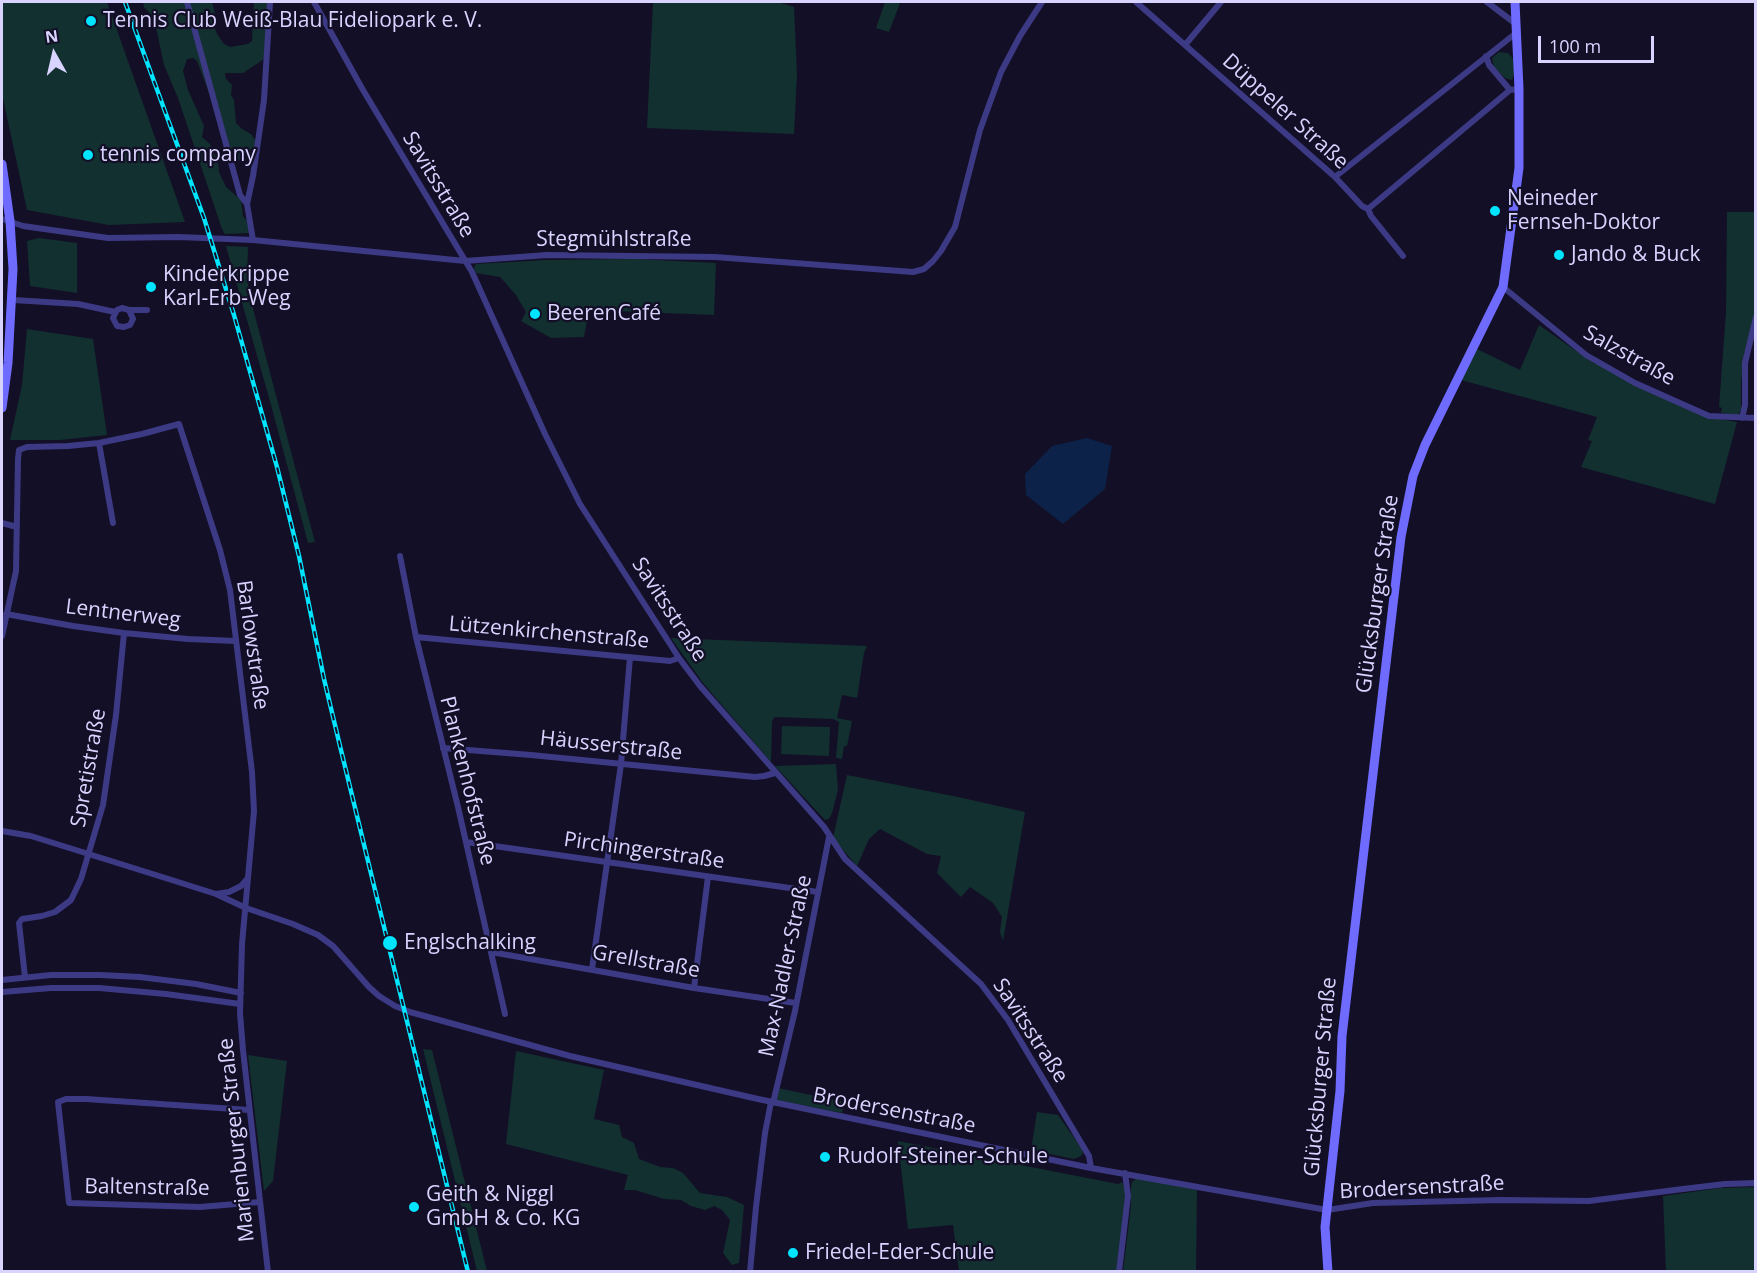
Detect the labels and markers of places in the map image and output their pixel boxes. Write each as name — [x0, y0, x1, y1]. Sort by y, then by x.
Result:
place label: Tennis Club Weiß-Blau Fideliopark e. V. — [103, 8, 482, 34]
marker: Tennis Club Weiß-Blau Fideliopark e. V. — [84, 14, 98, 28]
place label: tennis company — [100, 142, 256, 168]
marker: tennis company — [81, 148, 95, 162]
place label: Neineder Fernseh-Doktor — [1507, 186, 1660, 236]
marker: Neineder Fernseh-Doktor — [1488, 204, 1502, 218]
place label: Jando & Buck — [1571, 242, 1700, 268]
marker: Jando & Buck — [1552, 248, 1566, 262]
place label: Kinderkrippe Karl-Erb-Weg — [163, 262, 291, 312]
marker: Kinderkrippe Karl-Erb-Weg — [144, 280, 158, 294]
place label: BeerenCafé — [547, 301, 661, 327]
marker: BeerenCafé — [528, 307, 542, 321]
place label: Englschalking — [404, 930, 536, 956]
marker: Englschalking — [381, 934, 399, 952]
place label: Rudolf-Steiner-Schule — [837, 1144, 1048, 1170]
marker: Rudolf-Steiner-Schule — [818, 1150, 832, 1164]
place label: Geith & Niggl GmbH & Co. KG — [426, 1182, 580, 1232]
marker: Geith & Niggl GmbH & Co. KG — [407, 1200, 421, 1214]
place label: Friedel-Eder-Schule — [805, 1240, 994, 1266]
marker: Friedel-Eder-Schule — [786, 1246, 800, 1260]

